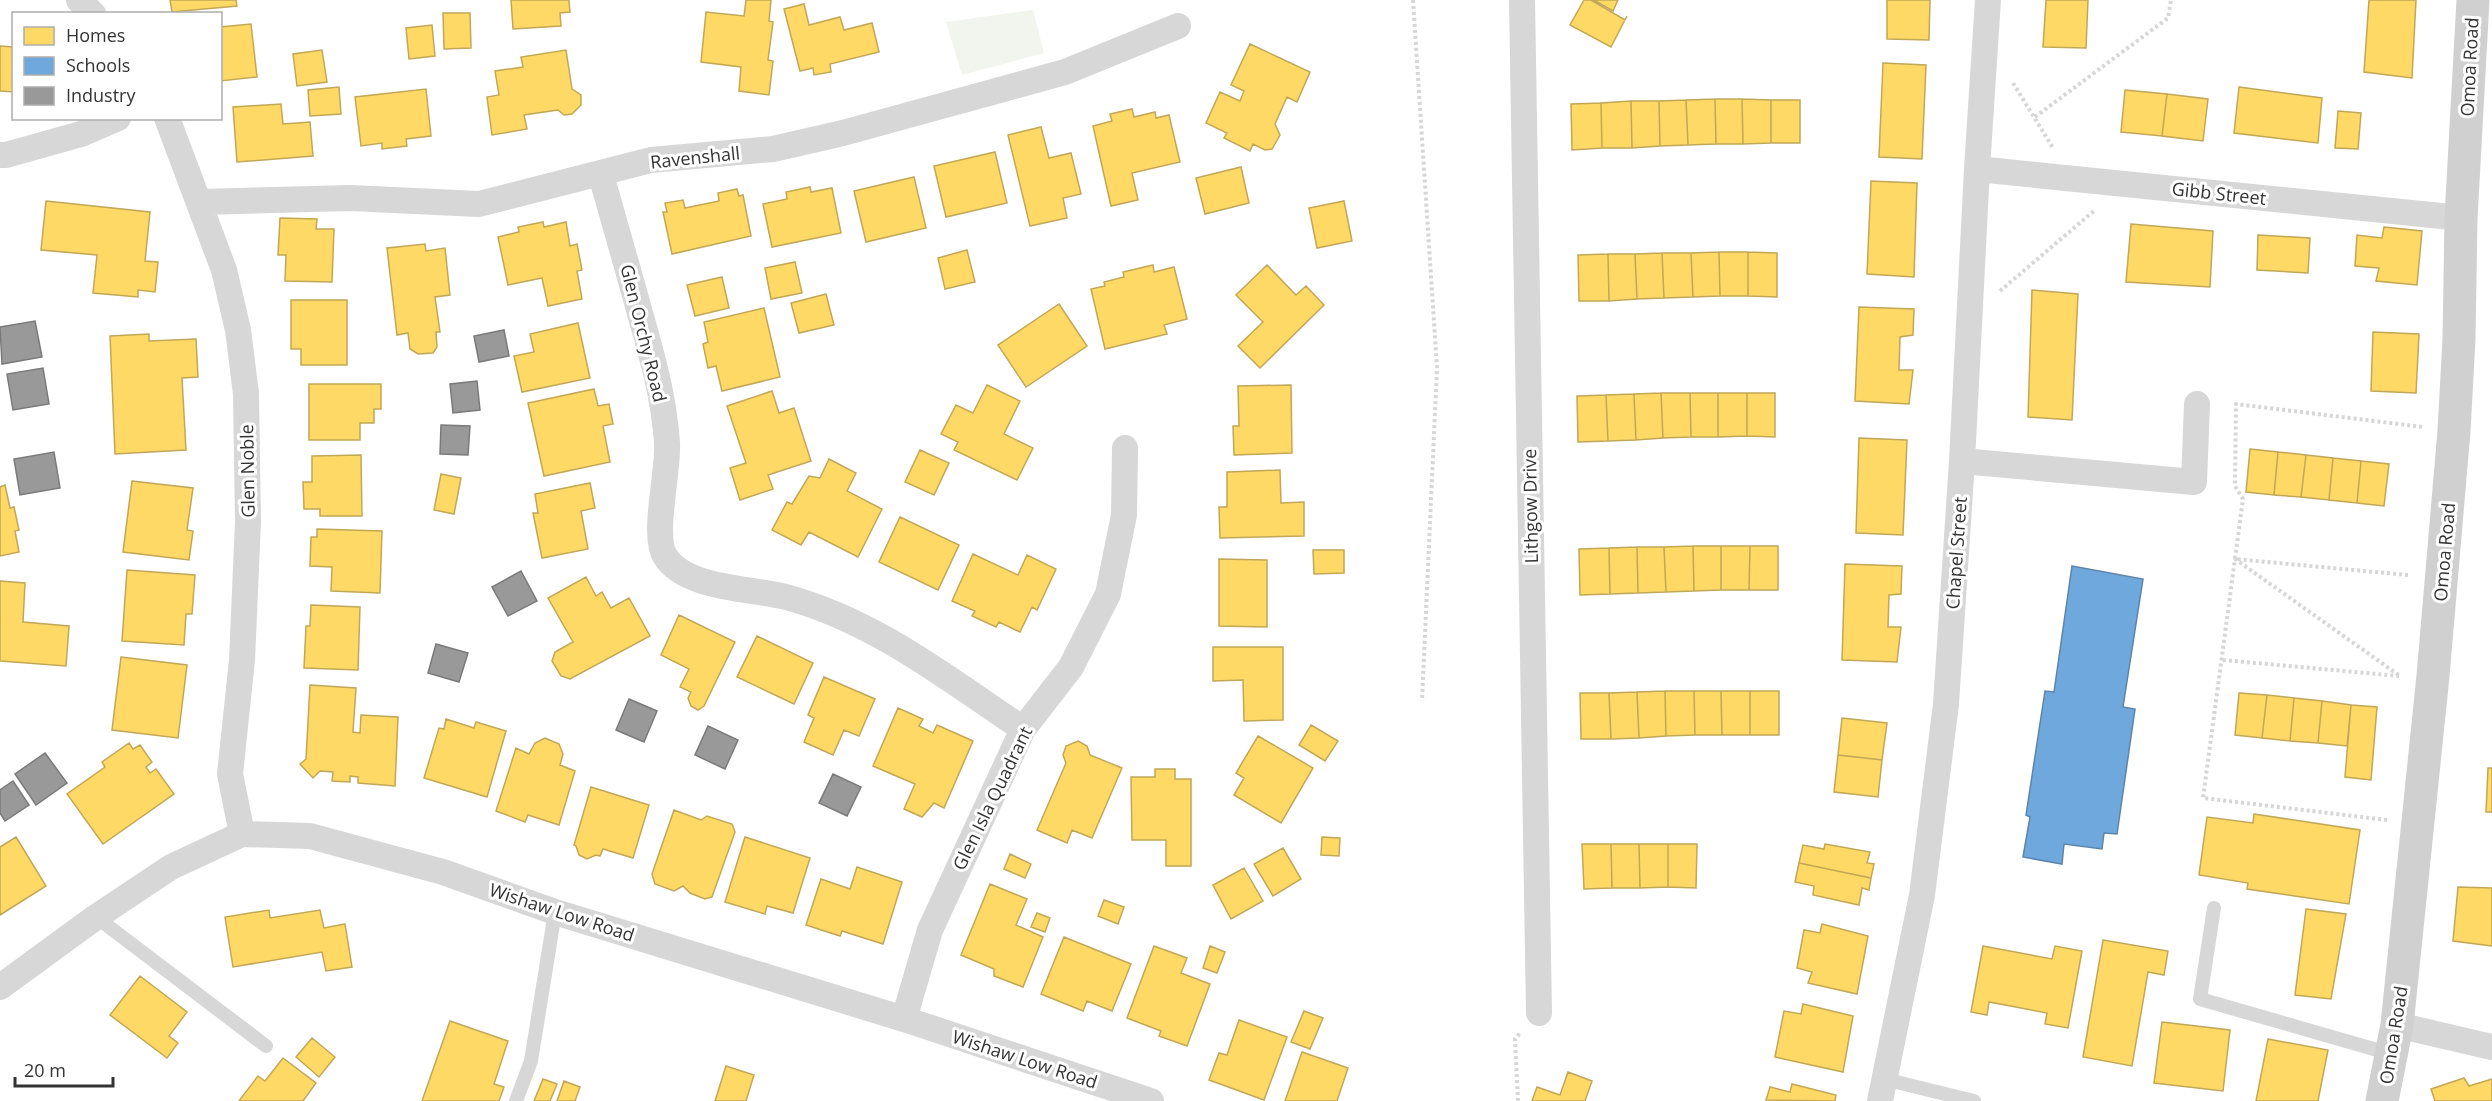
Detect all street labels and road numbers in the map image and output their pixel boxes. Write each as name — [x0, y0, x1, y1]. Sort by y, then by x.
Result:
street label: Omoa Road — [2454, 17, 2484, 117]
street label: Ravenshall — [649, 140, 741, 174]
street label: Gibb Street — [2171, 176, 2267, 210]
street label: Glen Orchy Road — [615, 262, 673, 404]
street label: Glen Noble — [234, 424, 260, 518]
street label: Lithgow Drive — [1517, 448, 1543, 564]
street label: Chapel Street — [1940, 496, 1972, 610]
street label: Omoa Road — [2428, 502, 2460, 602]
street label: Glen Isla Quadrant — [947, 722, 1037, 874]
street label: Wishaw Low Road — [486, 877, 638, 947]
street label: Omoa Road — [2373, 984, 2413, 1086]
street label: Wishaw Low Road — [949, 1024, 1101, 1094]

